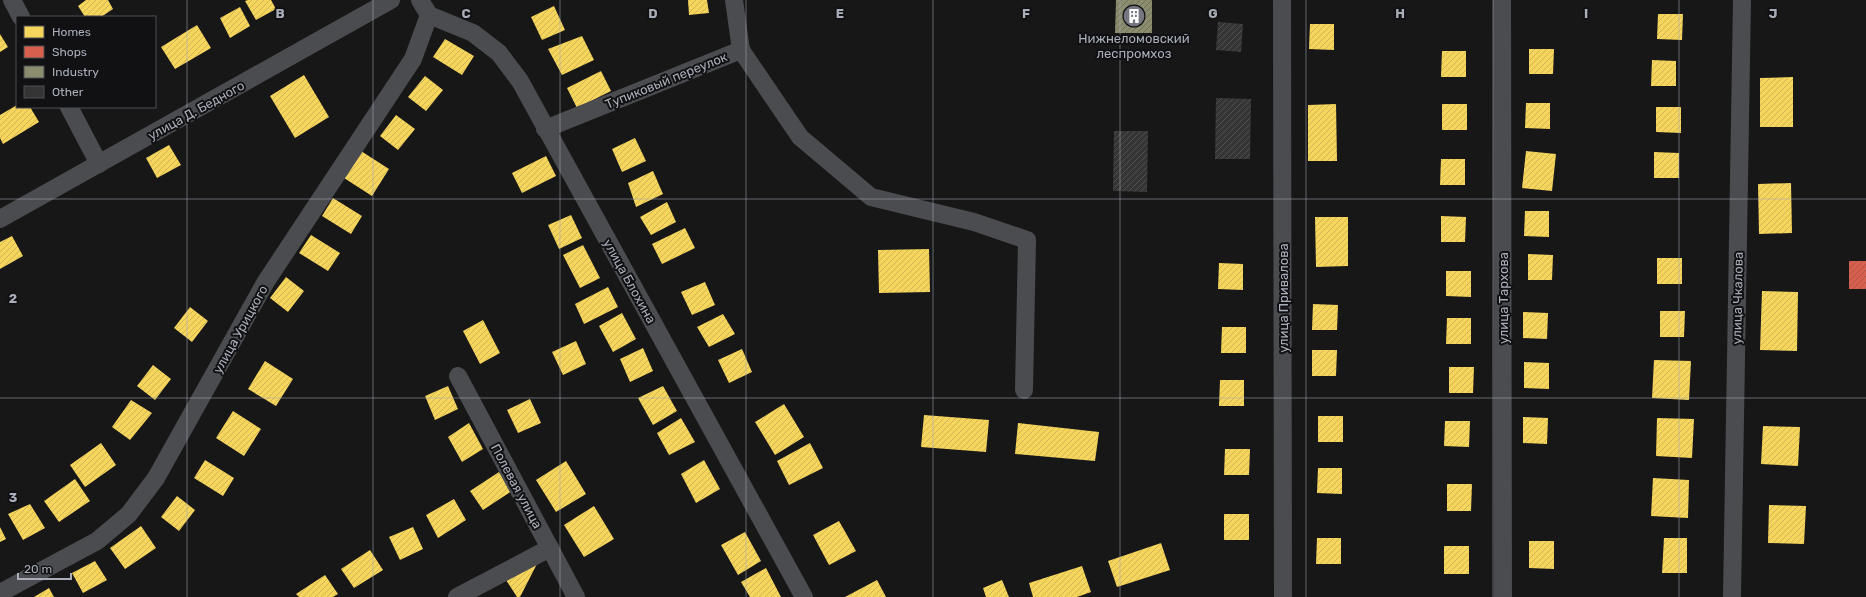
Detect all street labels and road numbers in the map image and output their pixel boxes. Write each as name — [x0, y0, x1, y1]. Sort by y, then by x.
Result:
street label: Тупиковый переулок — [603, 49, 729, 112]
street label: улица Д. Бедного — [145, 78, 247, 143]
street label: улица Блохина — [600, 237, 659, 326]
street label: улица Привалова — [1276, 243, 1291, 353]
street label: улица Тархова — [1496, 252, 1511, 344]
street label: улица Чкалова — [1729, 252, 1746, 344]
street label: улица Урицкого — [210, 283, 271, 376]
street label: Полевая улица — [488, 441, 545, 531]

